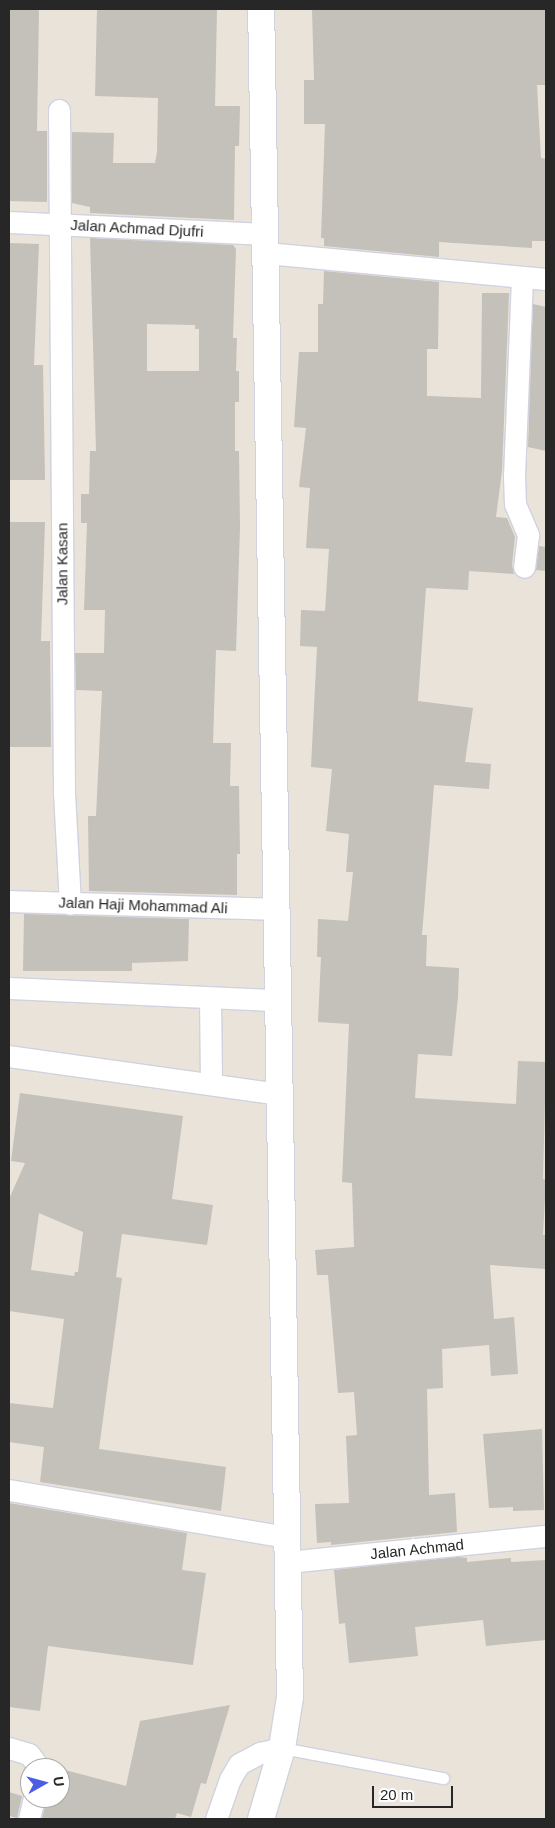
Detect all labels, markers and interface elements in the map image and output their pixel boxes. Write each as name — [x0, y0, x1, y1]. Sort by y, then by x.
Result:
street label: Jalan Achmad Djufri — [70, 215, 204, 241]
street label: Jalan Kasan — [53, 523, 71, 605]
street label: Jalan Haji Mohammad Ali — [58, 893, 228, 917]
street label: Jalan Achmad — [369, 1535, 465, 1563]
north arrow — [20, 1758, 70, 1808]
text: U — [50, 1775, 67, 1787]
scale bar — [375, 1776, 456, 1808]
text: 20 m — [380, 1786, 413, 1803]

